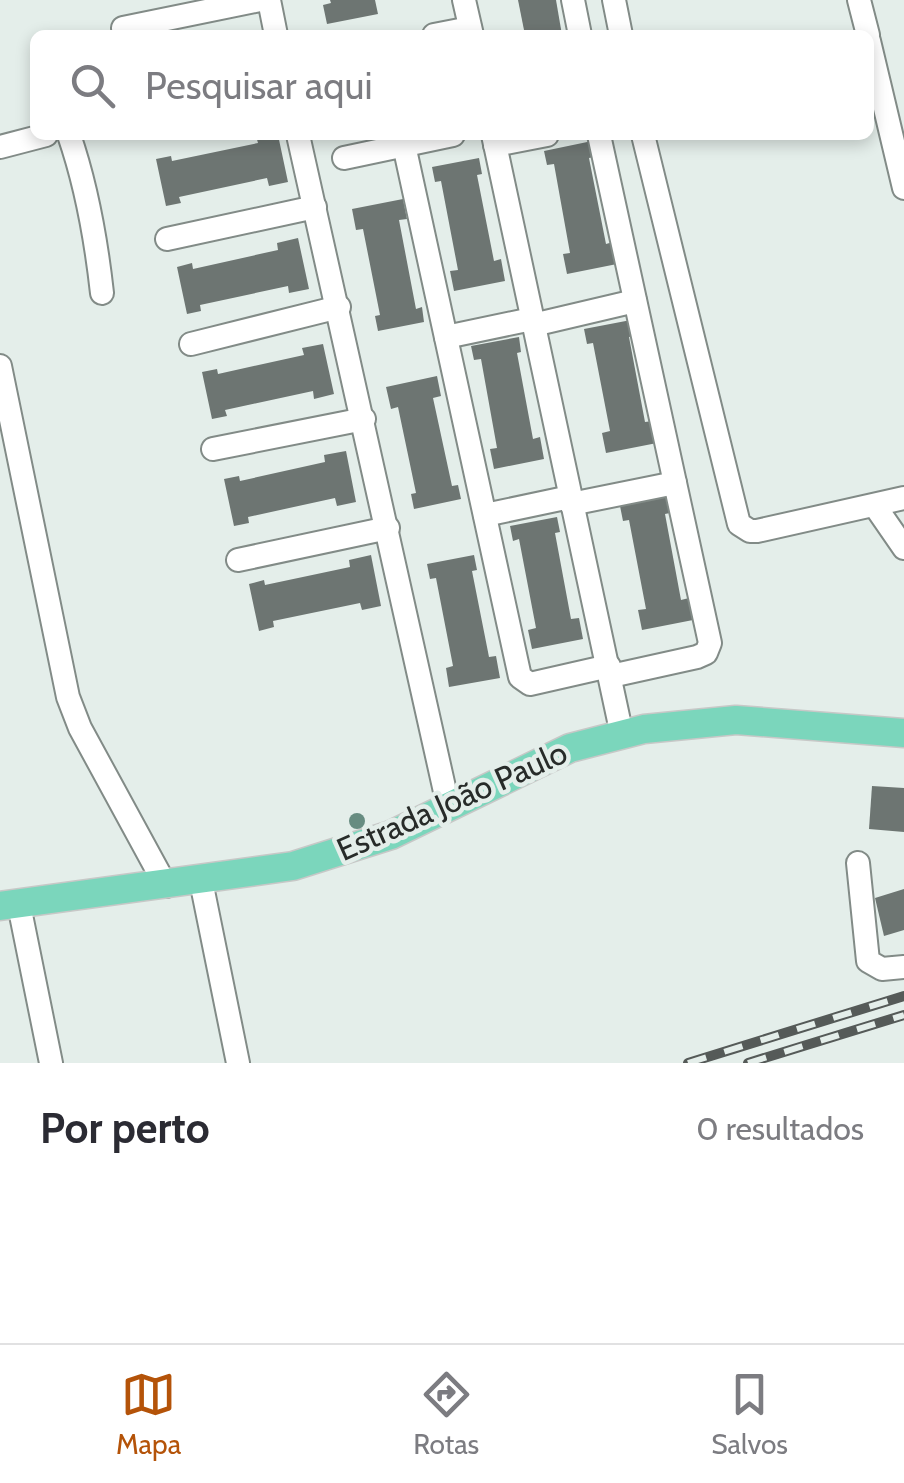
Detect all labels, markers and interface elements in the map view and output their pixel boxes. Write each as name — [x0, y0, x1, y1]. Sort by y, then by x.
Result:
search box — [30, 30, 874, 140]
icon: search — [65, 58, 120, 113]
text: Pesquisar aqui — [145, 62, 372, 109]
street label: Estrada João Paulo — [331, 732, 573, 869]
text: Por perto — [40, 1102, 210, 1154]
text: 0 resultados — [696, 1109, 864, 1148]
tab: Mapa — [116, 1367, 181, 1461]
tab: Rotas — [413, 1367, 479, 1461]
tab: Salvos — [711, 1367, 788, 1461]

